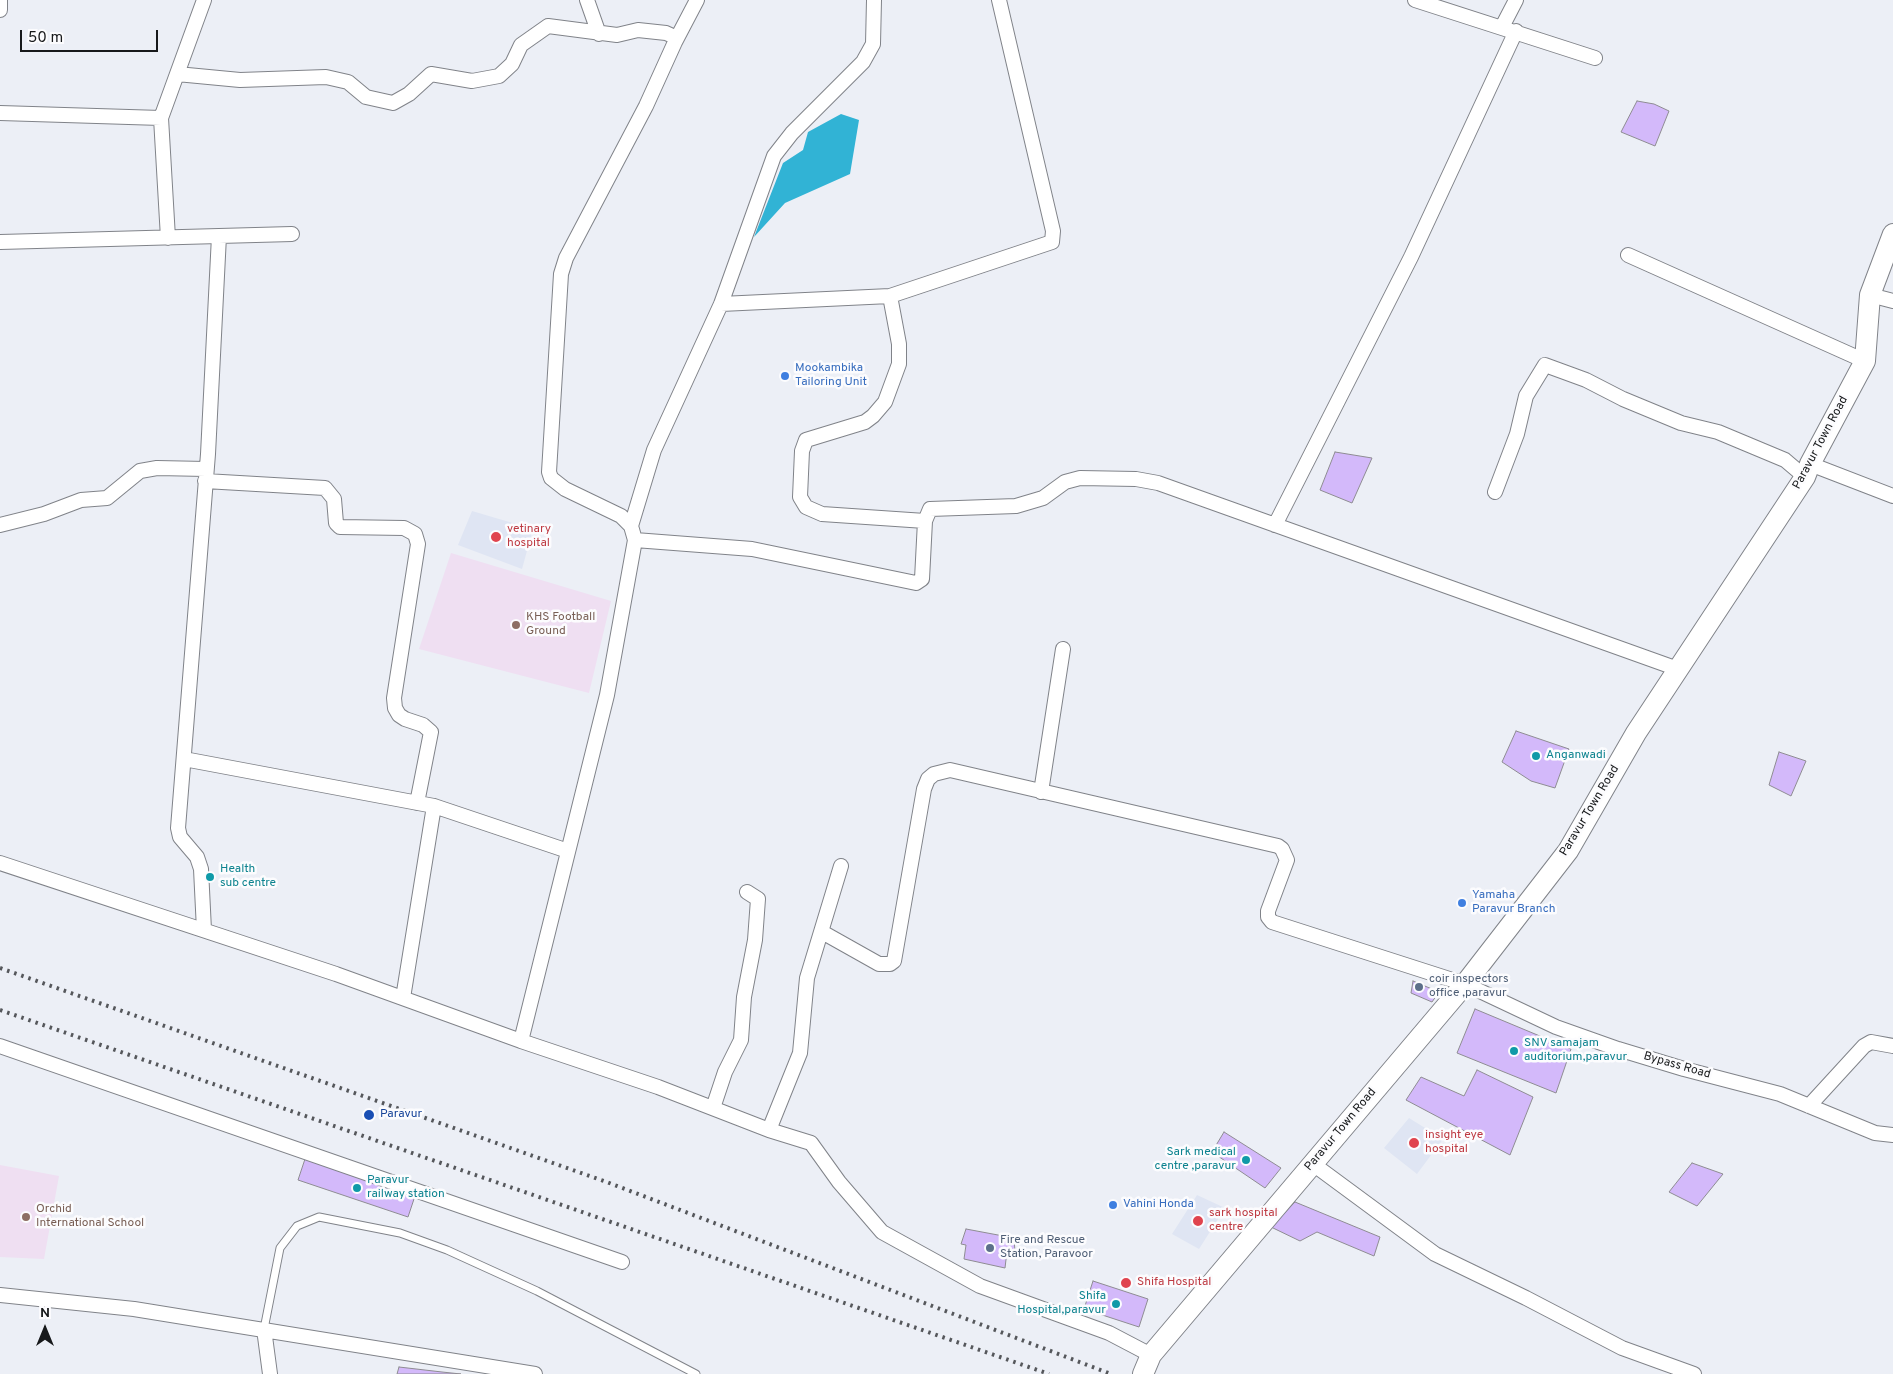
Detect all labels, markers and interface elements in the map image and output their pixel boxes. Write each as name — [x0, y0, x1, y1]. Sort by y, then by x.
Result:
scale bar — [22, 20, 160, 52]
text: 50 m — [28, 29, 63, 48]
place label: Mookambika Tailoring Unit — [795, 362, 867, 390]
marker: Mookambika Tailoring Unit — [779, 370, 791, 382]
street label: Paravur Town Road — [1790, 394, 1852, 492]
place label: vetinary hospital — [507, 523, 551, 551]
marker: vetinary hospital — [489, 530, 503, 544]
place label: KHS Football Ground — [526, 611, 595, 639]
marker: KHS Football Ground — [510, 619, 522, 631]
place label: Anganwadi — [1546, 749, 1606, 763]
marker: Anganwadi — [1530, 750, 1542, 762]
street label: Paravur Town Road — [1557, 763, 1623, 859]
place label: Health sub centre — [220, 863, 276, 891]
marker: Health sub centre — [204, 871, 216, 883]
place label: Yamaha Paravur Branch — [1472, 889, 1555, 917]
marker: Yamaha Paravur Branch — [1456, 897, 1468, 909]
place label: coir inspectors office ,paravur — [1429, 973, 1509, 1001]
marker: coir inspectors office ,paravur — [1413, 981, 1425, 993]
place label: SNV samajam auditorium,paravur — [1524, 1037, 1627, 1065]
marker: SNV samajam auditorium,paravur — [1508, 1045, 1520, 1057]
street label: Bypass Road — [1642, 1050, 1712, 1082]
street label: Paravur Town Road — [1302, 1086, 1380, 1174]
marker: Paravur — [362, 1108, 376, 1122]
place label: Paravur — [380, 1108, 422, 1122]
place label: insight eye hospital — [1425, 1129, 1483, 1157]
marker: insight eye hospital — [1407, 1136, 1421, 1150]
place label: Sark medical centre ,paravur — [1155, 1146, 1236, 1174]
marker: Sark medical centre ,paravur — [1240, 1154, 1252, 1166]
place label: Paravur railway station — [367, 1174, 445, 1202]
marker: Paravur railway station — [351, 1182, 363, 1194]
place label: Vahini Honda — [1123, 1198, 1194, 1212]
marker: Vahini Honda — [1107, 1199, 1119, 1211]
place label: Orchid International School — [36, 1203, 144, 1231]
place label: sark hospital centre — [1209, 1207, 1278, 1235]
marker: Orchid International School — [20, 1211, 32, 1223]
marker: sark hospital centre — [1191, 1214, 1205, 1228]
place label: Fire and Rescue Station, Paravoor — [1000, 1234, 1093, 1262]
marker: Fire and Rescue Station, Paravoor — [984, 1242, 996, 1254]
marker: Shifa Hospital — [1119, 1276, 1133, 1290]
place label: Shifa Hospital — [1137, 1276, 1211, 1290]
place label: Shifa Hospital,paravur — [1017, 1290, 1106, 1318]
marker: Shifa Hospital,paravur — [1110, 1298, 1122, 1310]
north arrow — [20, 1304, 70, 1354]
text: N — [40, 1305, 50, 1322]

